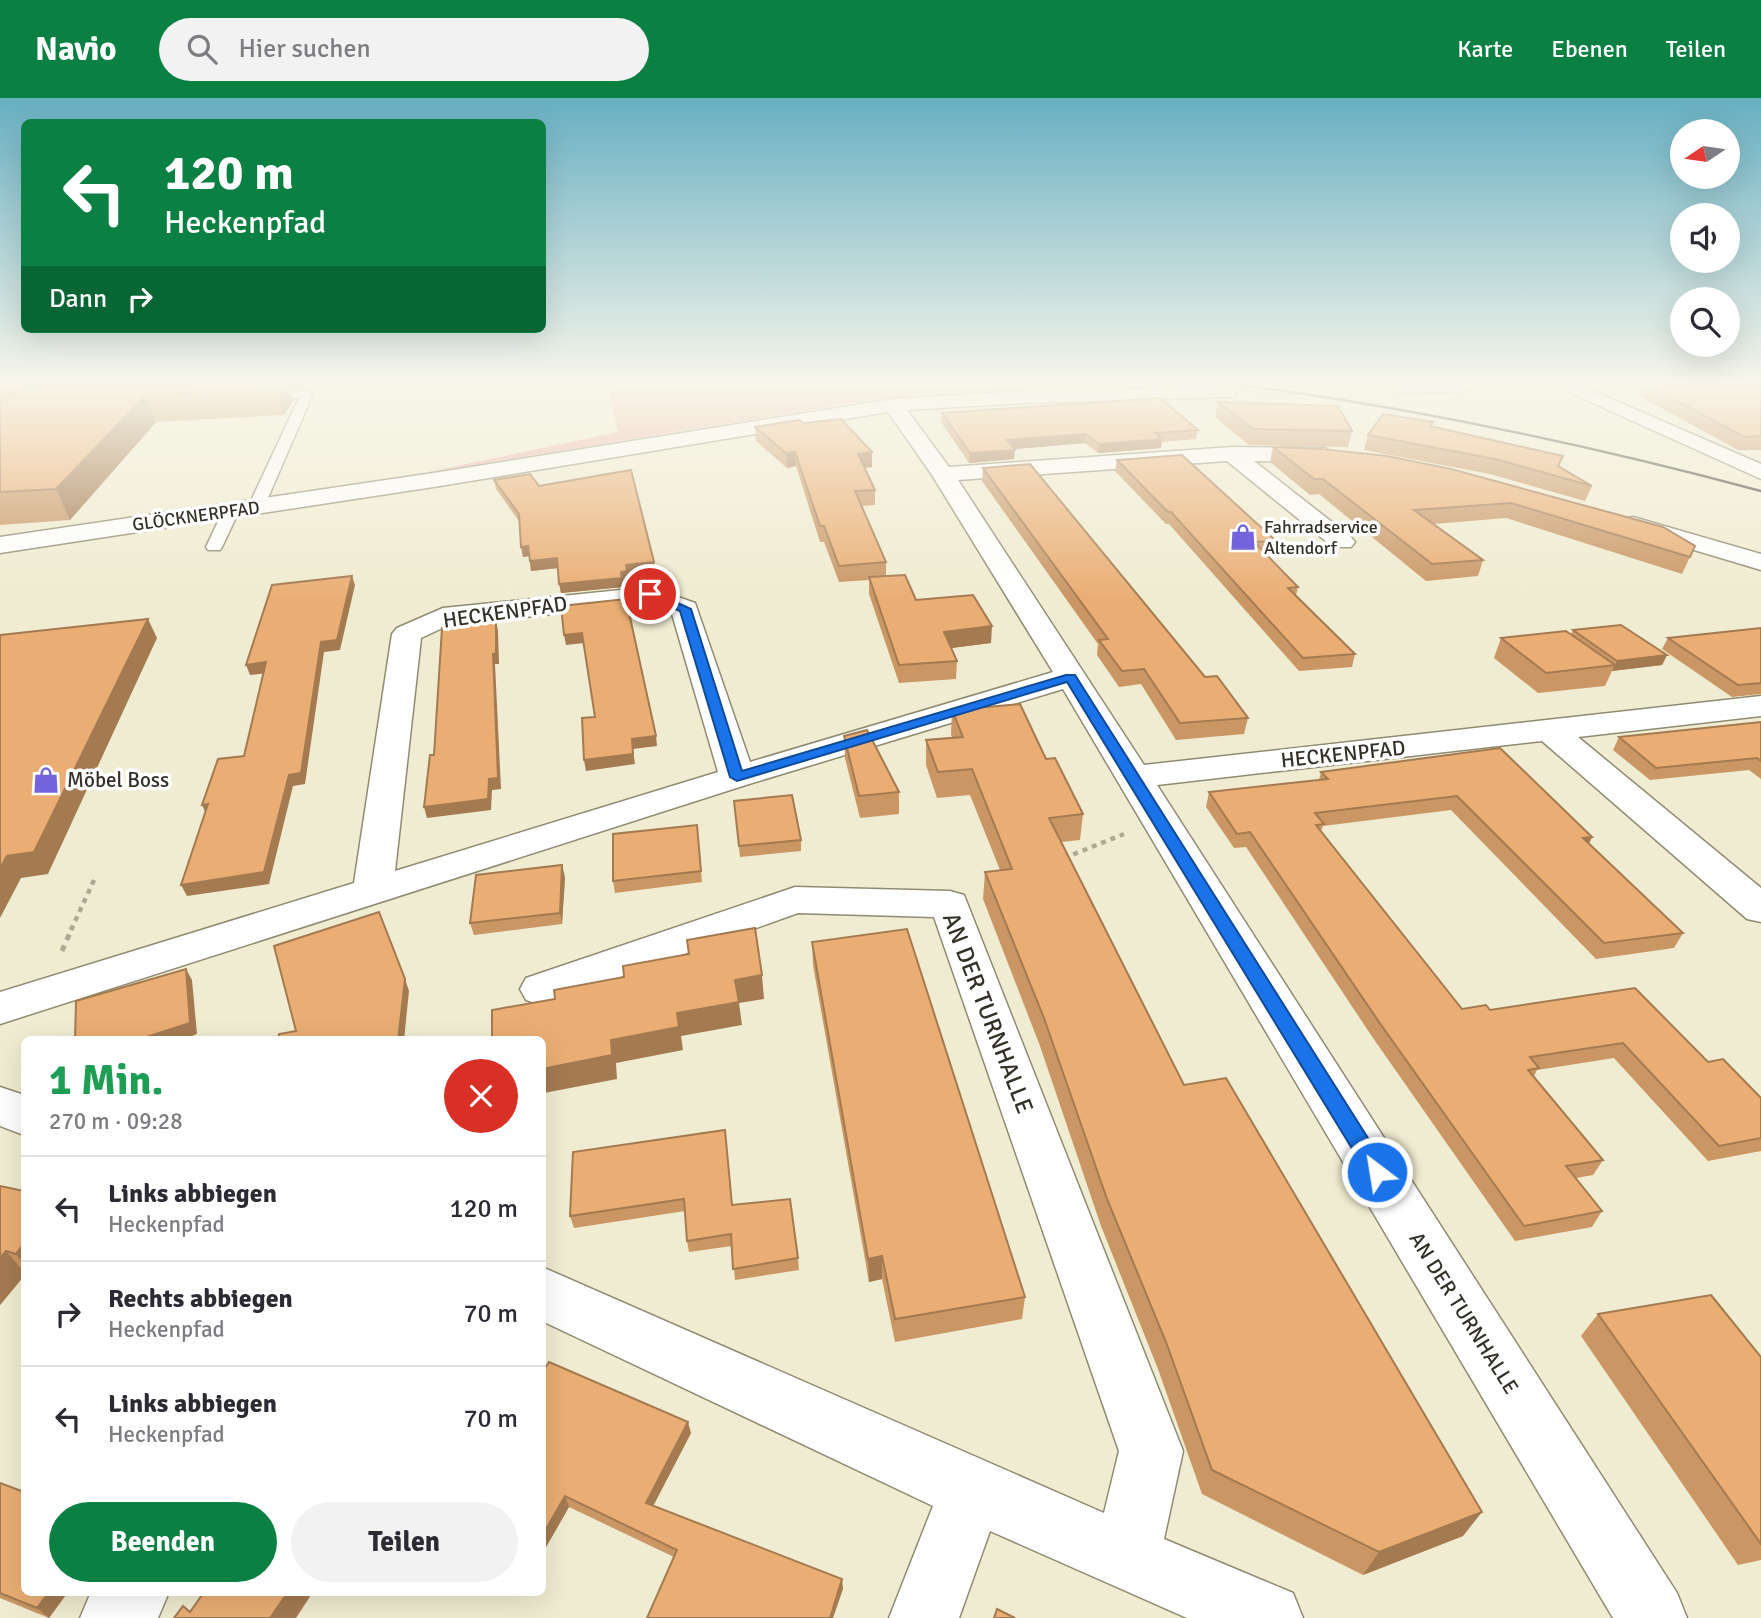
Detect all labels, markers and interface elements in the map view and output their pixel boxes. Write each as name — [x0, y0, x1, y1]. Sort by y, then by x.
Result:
search box — [159, 18, 649, 81]
text: Navio — [35, 29, 117, 70]
icon: search — [183, 30, 221, 68]
text: Hier suchen — [239, 33, 371, 65]
text: Karte — [1457, 34, 1513, 64]
text: Ebenen — [1551, 34, 1628, 64]
text: Teilen — [1666, 34, 1726, 64]
north arrow — [1670, 119, 1740, 189]
map controls — [1670, 119, 1740, 357]
text: 120 m — [164, 143, 294, 203]
icon: left — [49, 147, 140, 238]
text: Heckenpfad — [164, 203, 326, 242]
button: sound — [1670, 203, 1740, 273]
icon: right — [121, 280, 159, 318]
text: Dann — [49, 283, 107, 315]
button: search — [1670, 287, 1740, 357]
street label: GLÖCKNERPFAD — [131, 496, 261, 536]
place label: Fahrradservice Altendorf — [1264, 516, 1378, 559]
shop icon: Fahrradservice Altendorf — [1228, 522, 1258, 552]
pin — [620, 564, 680, 624]
icon: arrive — [631, 575, 669, 613]
street label: HECKENPFAD — [441, 590, 569, 634]
street label: HECKENPFAD — [1279, 735, 1407, 773]
shop icon: Möbel Boss — [31, 765, 61, 795]
place label: Möbel Boss — [67, 767, 169, 793]
street label: AN DER TURNHALLE — [936, 908, 1040, 1118]
text: 1 Min. — [49, 1055, 163, 1106]
button: close — [444, 1059, 518, 1133]
text: 270 m · 09:28 — [49, 1107, 183, 1136]
position arrow — [1340, 1135, 1414, 1209]
text: Links abbiegen — [108, 1178, 277, 1210]
icon: left — [49, 1190, 87, 1228]
text: 120 m — [449, 1193, 518, 1225]
text: Heckenpfad — [108, 1210, 225, 1239]
street label: AN DER TURNHALLE — [1404, 1227, 1524, 1399]
text: Rechts abbiegen — [108, 1283, 293, 1315]
icon: right — [49, 1295, 87, 1333]
text: 70 m — [463, 1298, 518, 1330]
text: Heckenpfad — [108, 1315, 225, 1344]
text: Links abbiegen — [108, 1388, 277, 1420]
icon: left — [49, 1400, 87, 1438]
text: 70 m — [463, 1403, 518, 1435]
text: Heckenpfad — [108, 1420, 225, 1449]
button: Beenden — [49, 1502, 277, 1582]
button: Teilen — [291, 1502, 518, 1582]

